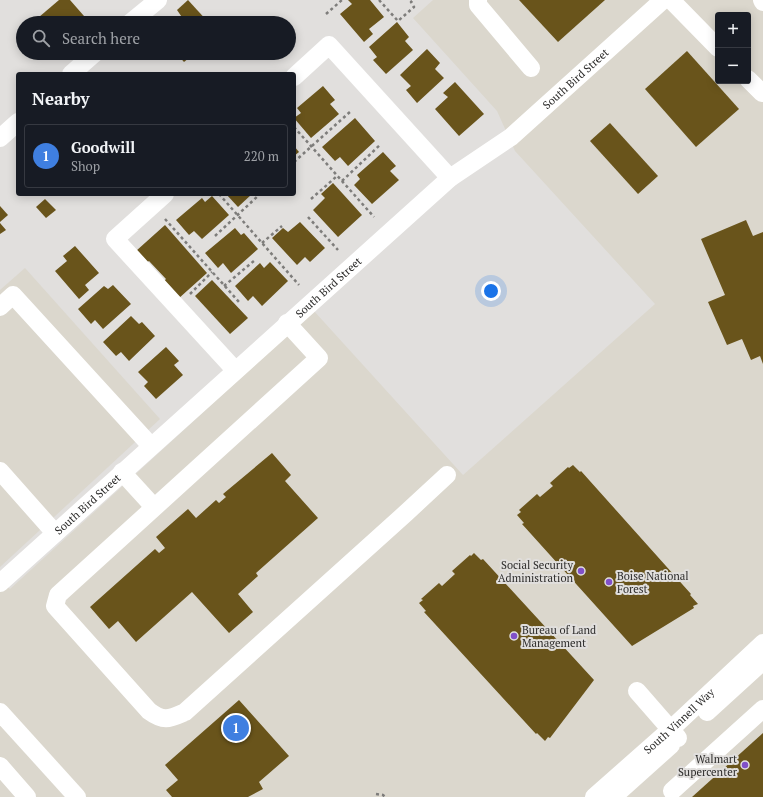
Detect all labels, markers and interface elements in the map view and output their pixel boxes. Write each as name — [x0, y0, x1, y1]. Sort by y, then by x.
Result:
map controls — [715, 12, 751, 84]
button: + — [715, 12, 751, 48]
search box — [16, 16, 296, 60]
icon: search — [30, 27, 52, 49]
text: Search here — [62, 28, 140, 48]
street label: South Bird Street — [540, 45, 612, 112]
button: − — [715, 48, 751, 84]
text: Nearby — [32, 87, 90, 110]
text: Goodwill — [71, 137, 135, 157]
text: 1 — [42, 147, 50, 165]
text: 220 m — [244, 147, 279, 165]
text: Shop — [71, 157, 100, 175]
street label: South Bird Street — [293, 254, 364, 321]
your location — [481, 281, 501, 301]
street label: South Bird Street — [52, 471, 124, 537]
place label: Social Security Administration — [498, 558, 573, 585]
marker: Social Security Administration — [576, 566, 586, 576]
place label: Boise National Forest — [617, 569, 689, 596]
marker: Boise National Forest — [604, 577, 614, 587]
place label: Bureau of Land Management — [522, 623, 596, 650]
marker: Bureau of Land Management — [509, 631, 519, 641]
street label: South Vinnell Way — [641, 685, 717, 757]
pin: 1 — [223, 713, 249, 743]
place label: Walmart Supercenter — [678, 752, 738, 779]
marker: Walmart Supercenter — [740, 760, 750, 770]

